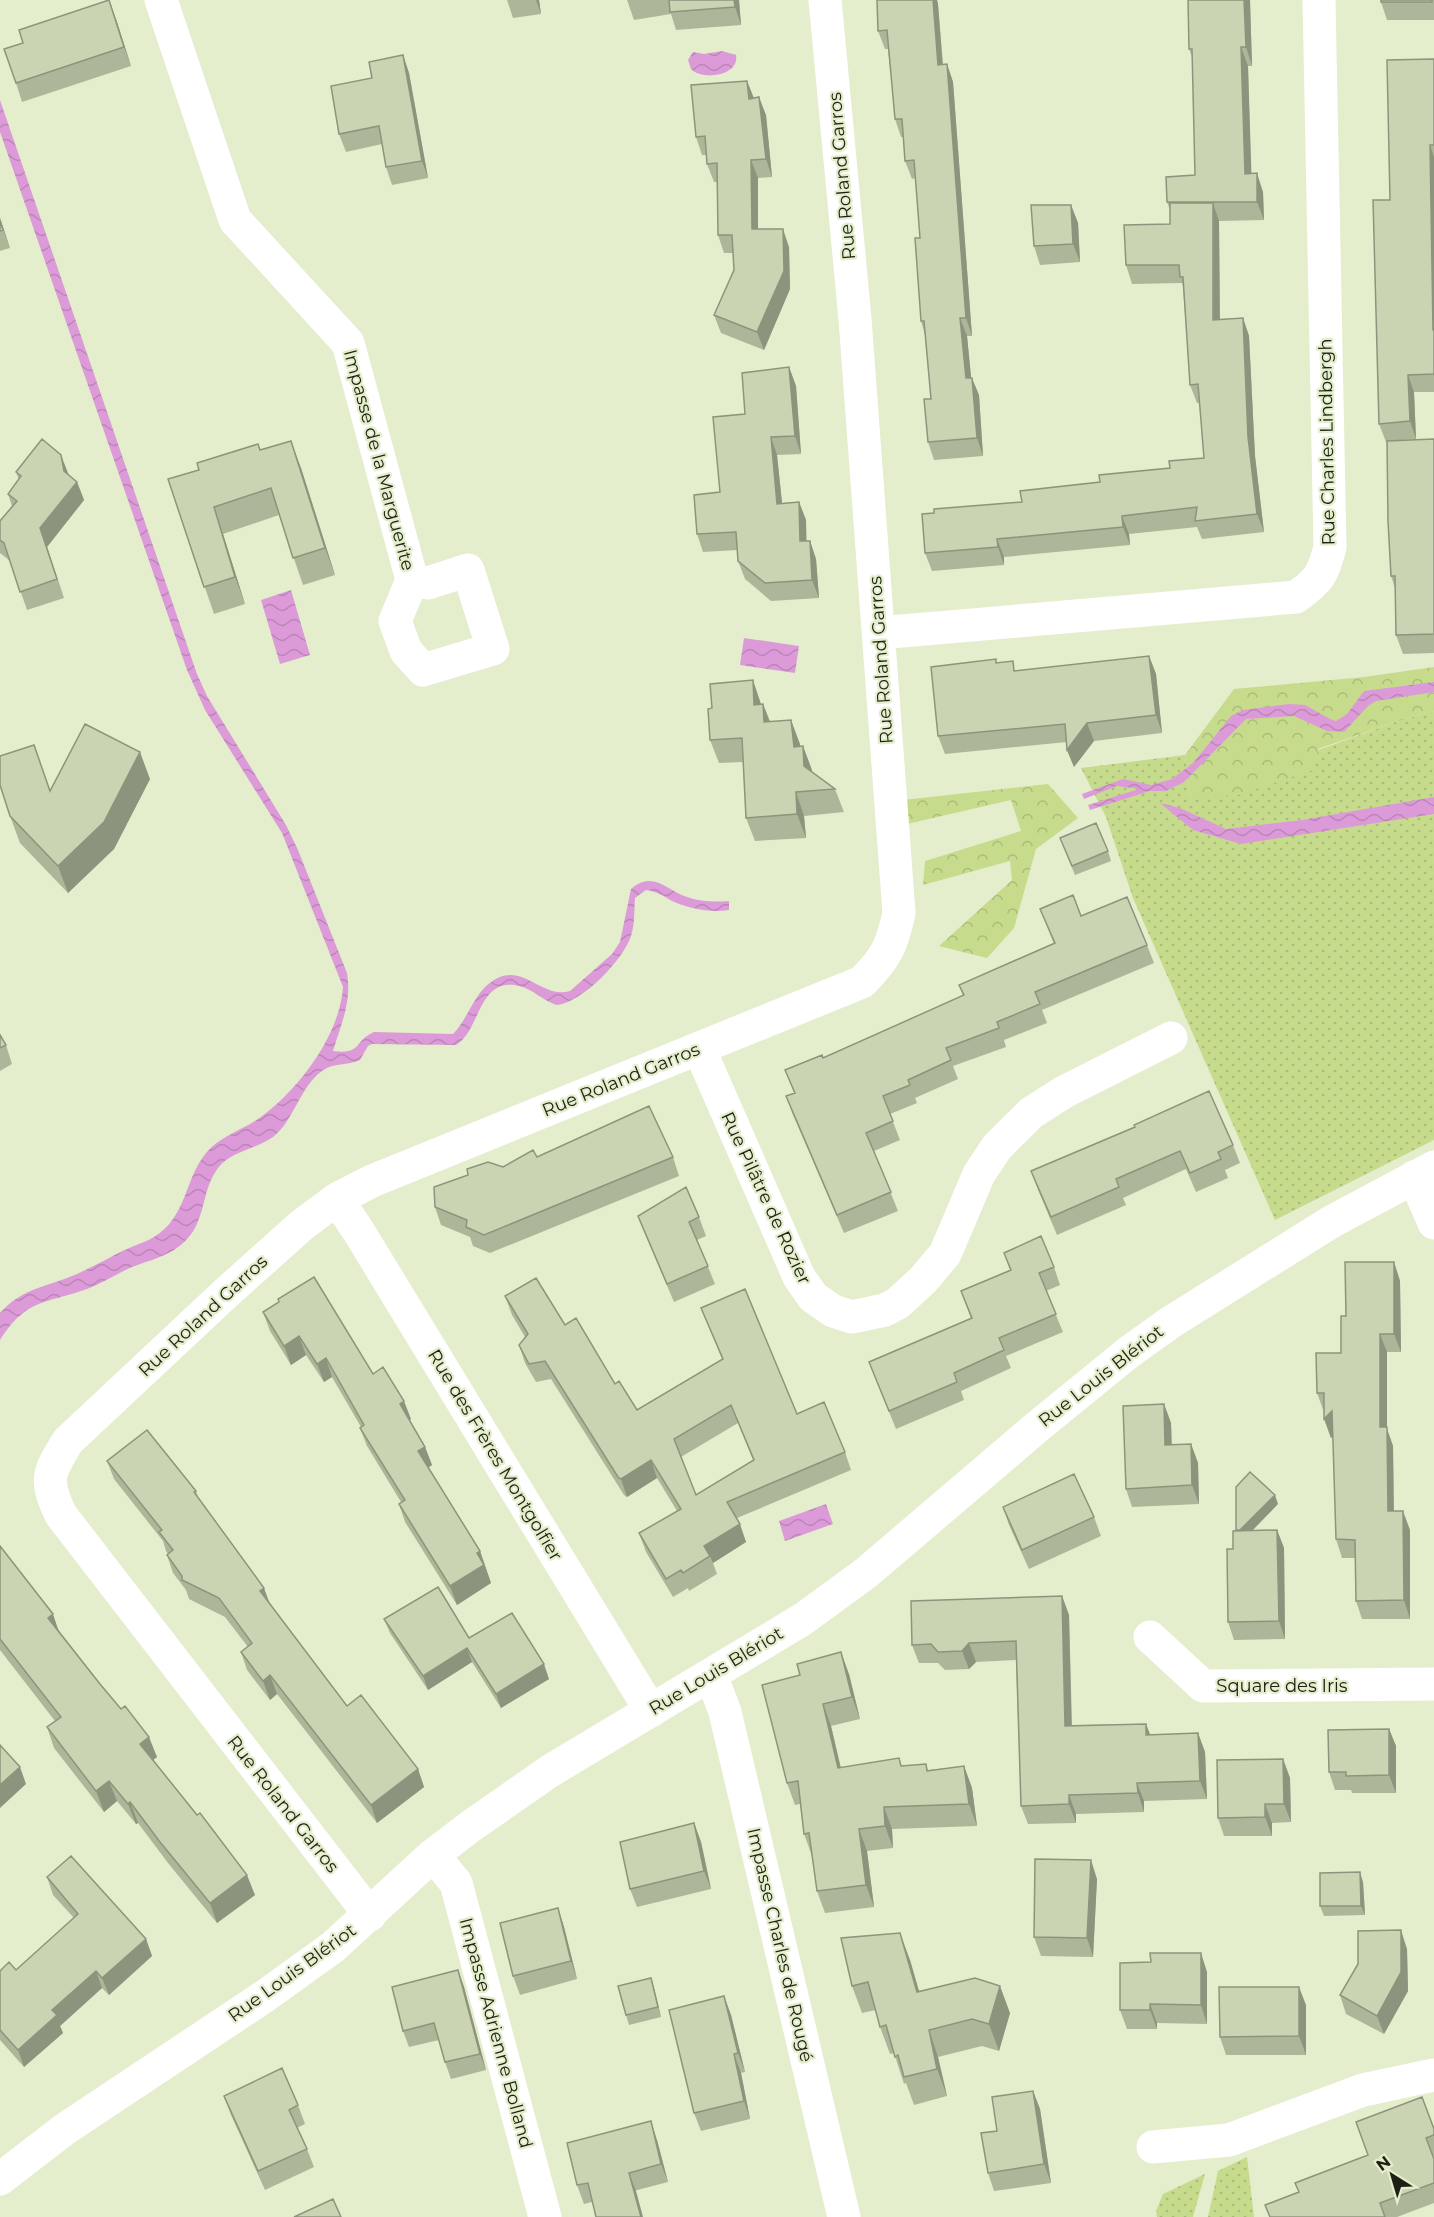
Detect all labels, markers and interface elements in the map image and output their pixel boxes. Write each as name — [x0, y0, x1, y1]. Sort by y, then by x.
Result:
street label: Rue Roland Garros — [824, 91, 860, 261]
street label: Rue Charles Lindbergh — [1314, 338, 1340, 546]
street label: Impasse de la Marguerite — [339, 347, 419, 573]
street label: Rue Roland Garros — [864, 575, 898, 745]
street label: Rue Roland Garros — [539, 1038, 703, 1122]
street label: Rue Pilâtre de Rozier — [716, 1108, 816, 1288]
street label: Rue Roland Garros — [134, 1250, 272, 1381]
street label: Rue Louis Blériot — [1034, 1320, 1168, 1432]
street label: Rue des Frères Montgolfier — [423, 1345, 567, 1565]
street label: Rue Louis Blériot — [645, 1622, 787, 1720]
street label: Square des Iris — [1216, 1675, 1348, 1697]
street label: Rue Roland Garros — [223, 1731, 344, 1877]
street label: Impasse Charles de Rougé — [742, 1826, 818, 2064]
street label: Impasse Adrienne Bolland — [455, 1915, 537, 2151]
street label: Rue Louis Blériot — [224, 1919, 360, 2027]
north arrow — [1362, 2145, 1422, 2205]
text: N — [1372, 2152, 1394, 2175]

